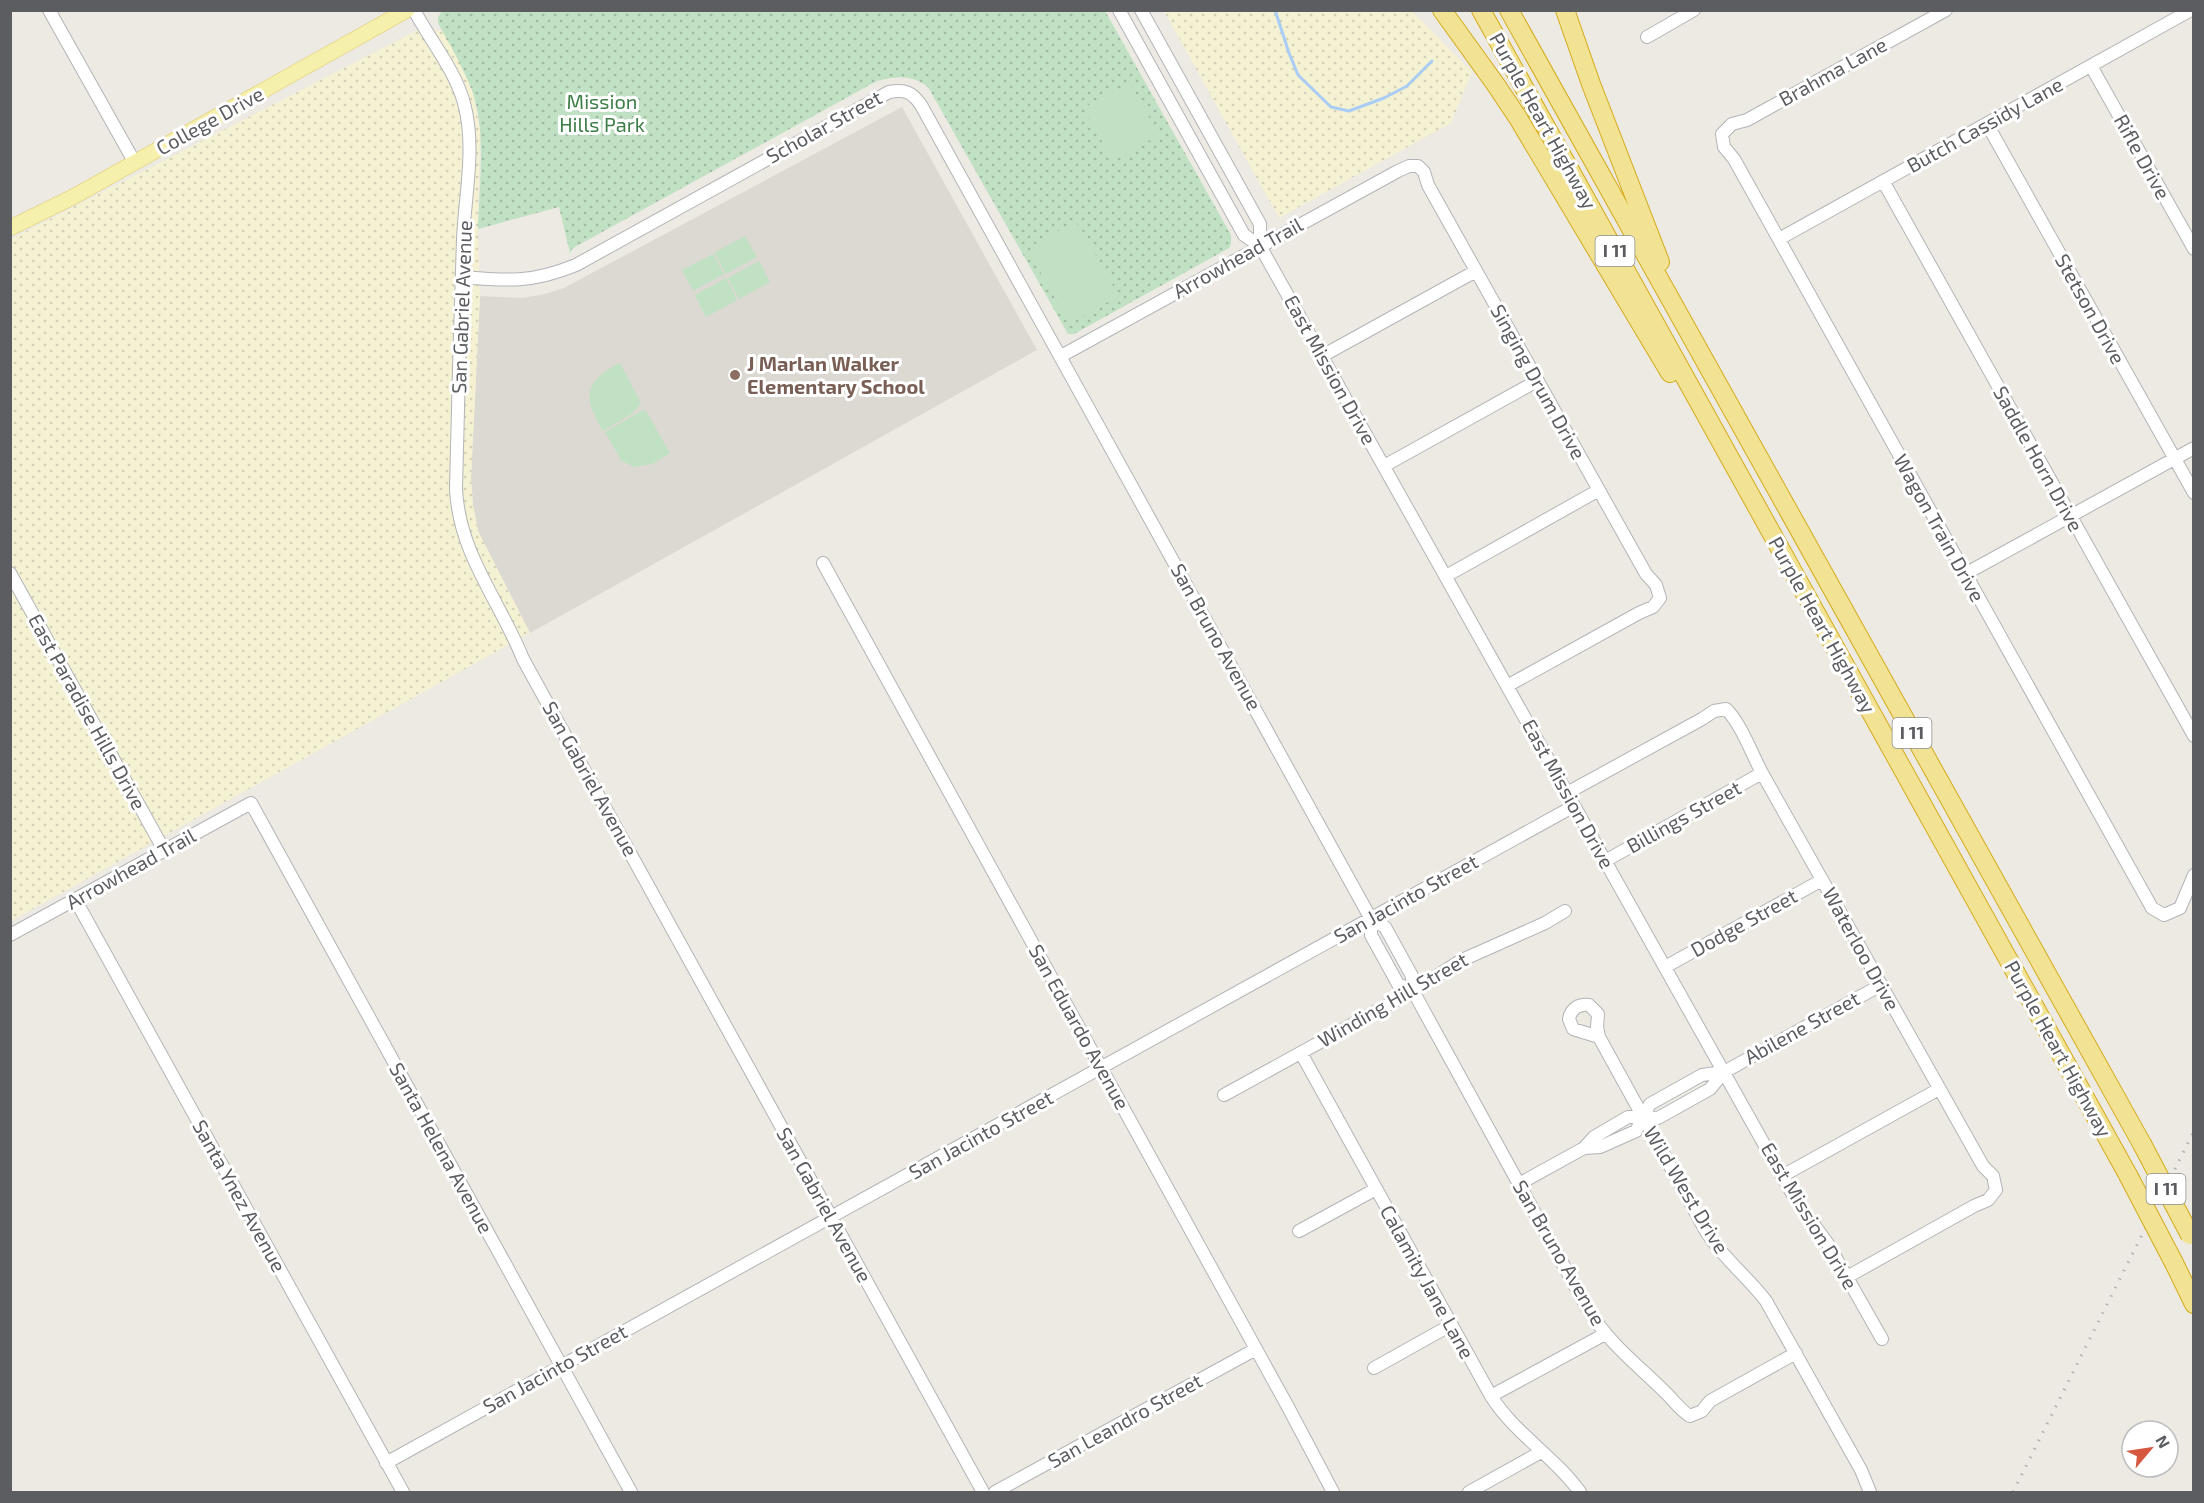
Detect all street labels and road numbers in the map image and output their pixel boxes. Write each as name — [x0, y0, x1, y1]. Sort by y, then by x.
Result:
street label: Purple Heart Highway — [1485, 28, 1603, 213]
street label: Brahma Lane — [1774, 32, 1891, 111]
street label: Butch Cassidy Lane — [1902, 71, 2067, 177]
street label: College Drive — [152, 81, 267, 160]
street label: Scholar Street — [761, 84, 886, 168]
street label: Rifle Drive — [2110, 110, 2176, 203]
street label: Arrowhead Trail — [1169, 212, 1307, 303]
street label: San Gabriel Avenue — [446, 220, 476, 394]
road number: I 11 — [1596, 236, 1634, 266]
street label: Stetson Drive — [2051, 249, 2131, 368]
street label: East Mission Drive — [1280, 291, 1382, 448]
street label: Singing Drum Drive — [1486, 300, 1591, 463]
street label: Saddle Horn Drive — [1989, 382, 2089, 535]
street label: Wagon Train Drive — [1889, 450, 1990, 606]
street label: Purple Heart Highway — [1764, 532, 1882, 717]
street label: San Bruno Avenue — [1167, 559, 1267, 714]
street label: East Paradise Hills Drive — [24, 609, 152, 814]
street label: San Gabriel Avenue — [538, 697, 643, 860]
street label: East Mission Drive — [1518, 715, 1620, 872]
road number: I 11 — [1892, 718, 1932, 748]
street label: Billings Street — [1622, 775, 1745, 857]
street label: Arrowhead Trail — [62, 823, 200, 914]
street label: San Jacinto Street — [1329, 848, 1482, 948]
street label: Dodge Street — [1686, 883, 1801, 961]
street label: Waterloo Drive — [1818, 883, 1906, 1014]
street label: San Eduardo Avenue — [1025, 940, 1135, 1113]
street label: Winding Hill Street — [1313, 946, 1472, 1052]
street label: Purple Heart Highway — [2000, 956, 2118, 1141]
street label: Abilene Street — [1740, 985, 1864, 1069]
street label: Santa Helena Avenue — [385, 1058, 499, 1237]
street label: San Jacinto Street — [904, 1084, 1057, 1184]
street label: Santa Ynez Avenue — [188, 1115, 292, 1276]
street label: Wild West Drive — [1639, 1121, 1734, 1258]
street label: San Gabriel Avenue — [772, 1123, 877, 1286]
street label: East Mission Drive — [1757, 1138, 1863, 1293]
road number: I 11 — [2146, 1174, 2186, 1204]
street label: San Bruno Avenue — [1508, 1175, 1611, 1330]
street label: Calamity Jane Lane — [1376, 1201, 1480, 1362]
street label: San Jacinto Street — [478, 1318, 631, 1418]
street label: San Leandro Street — [1043, 1368, 1206, 1472]

